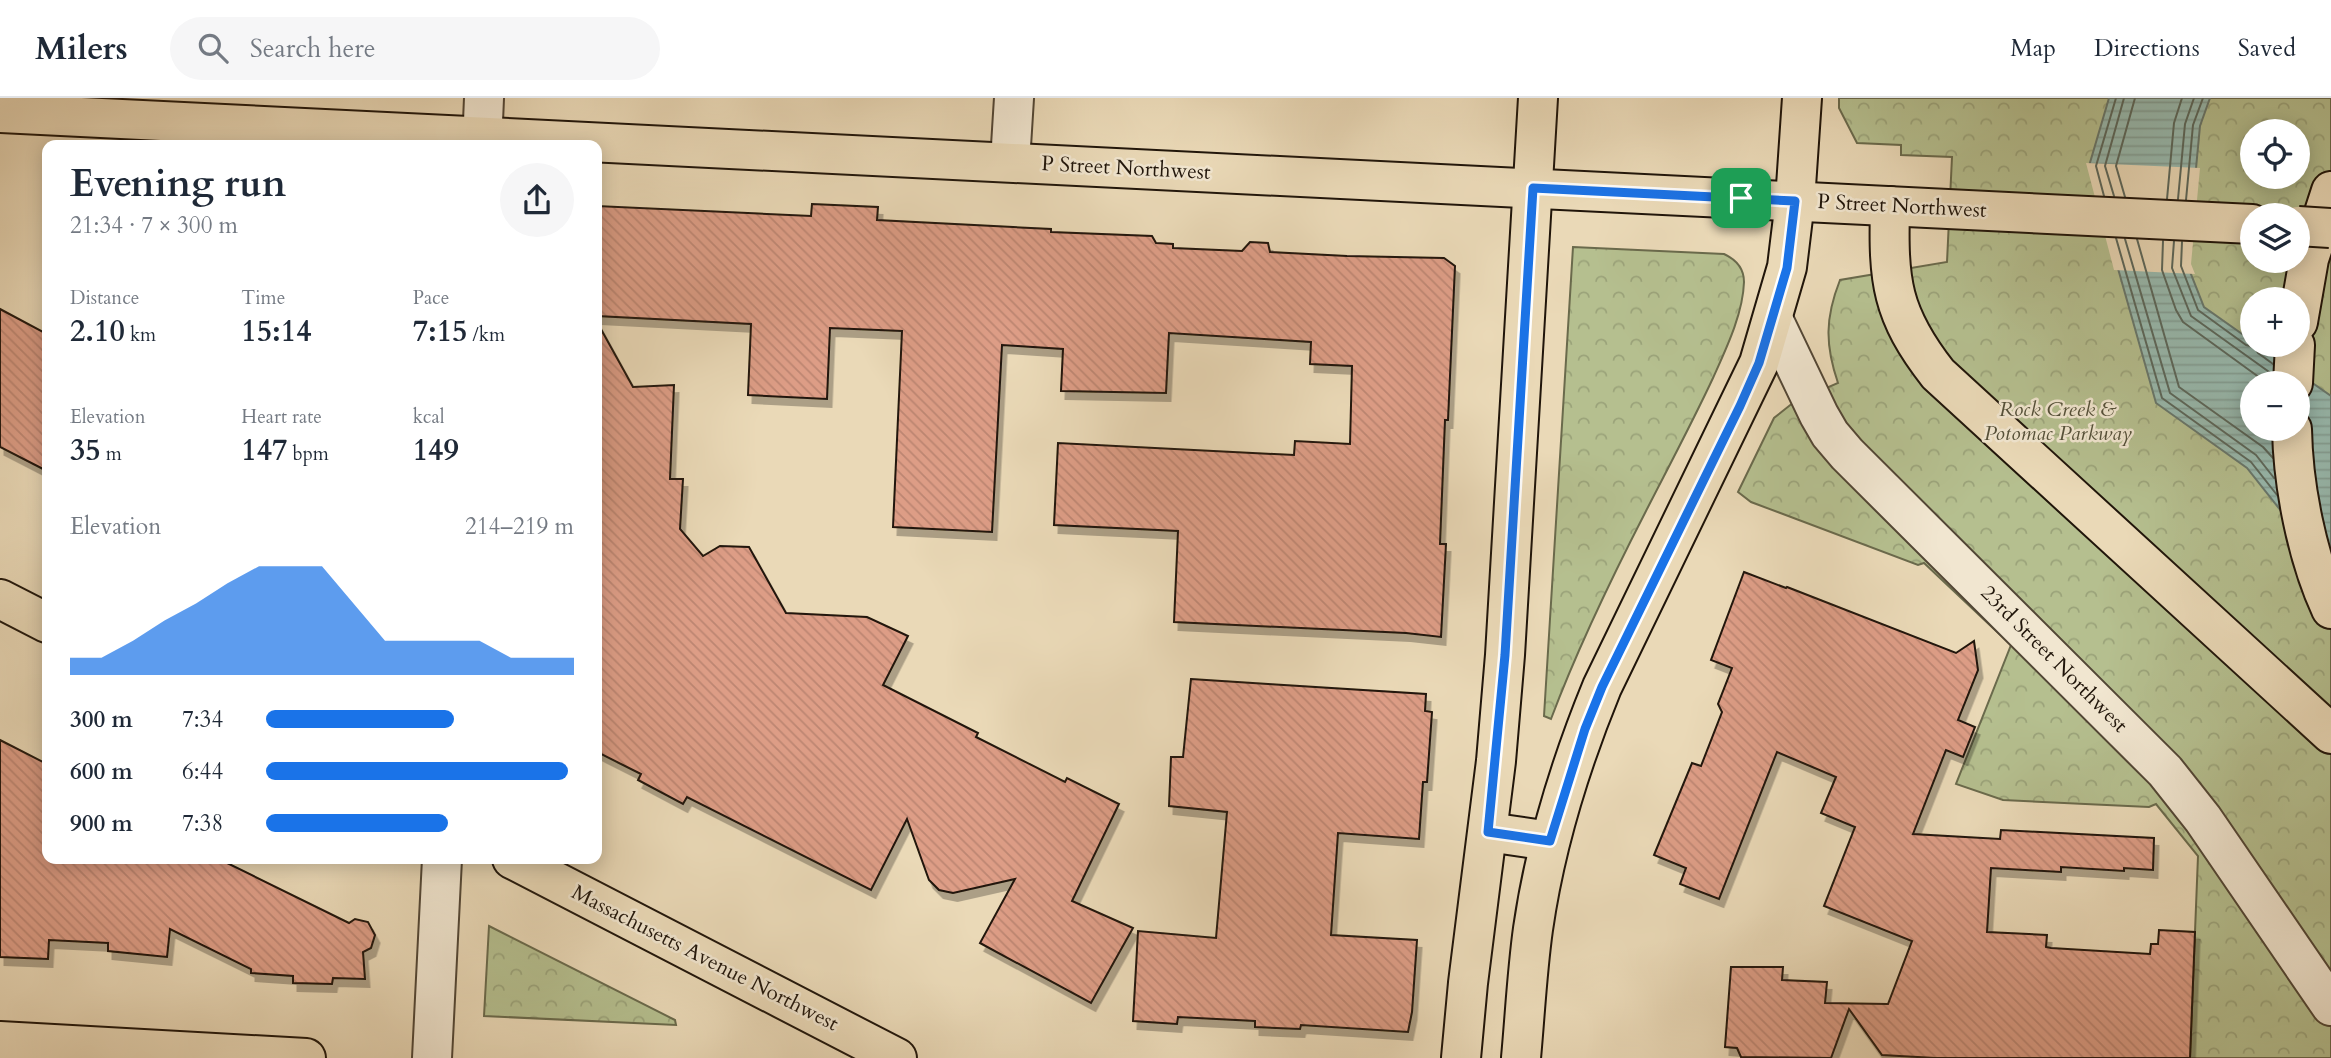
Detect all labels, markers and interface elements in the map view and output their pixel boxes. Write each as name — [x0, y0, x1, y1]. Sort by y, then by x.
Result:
search box — [170, 17, 660, 80]
text: Milers — [35, 26, 128, 71]
icon: search — [194, 29, 232, 67]
text: Search here — [250, 31, 376, 66]
text: Map — [2010, 32, 2056, 65]
text: Directions — [2094, 32, 2200, 65]
text: Saved — [2238, 32, 2296, 65]
map controls — [2240, 119, 2310, 441]
button: locate — [2240, 119, 2310, 189]
street label: P Street Northwest — [1041, 149, 1212, 187]
text: Evening run — [70, 158, 286, 210]
button: share — [500, 163, 574, 237]
pin — [1711, 168, 1771, 228]
icon: arrive — [1722, 179, 1760, 217]
street label: P Street Northwest — [1817, 187, 1988, 225]
button: layers — [2240, 203, 2310, 273]
text: 21:34 · 7 × 300 m — [70, 210, 238, 241]
text: Distance — [70, 285, 139, 311]
text: Time — [241, 285, 285, 311]
text: Pace — [413, 285, 449, 311]
button: + — [2240, 287, 2310, 357]
text: 2.10 — [70, 311, 125, 352]
text: 15:14 — [241, 311, 312, 352]
text: 7:15 — [413, 311, 467, 352]
text: km — [125, 322, 156, 348]
text: /km — [467, 322, 505, 348]
button: − — [2240, 371, 2310, 441]
park label: Rock Creek & Potomac Parkway — [1984, 395, 2132, 448]
text: Elevation — [70, 404, 145, 430]
text: Heart rate — [241, 404, 322, 430]
text: kcal — [413, 404, 445, 430]
text: 35 — [70, 430, 101, 471]
text: 147 — [241, 430, 287, 471]
text: 149 — [413, 430, 459, 471]
text: m — [101, 441, 122, 467]
text: bpm — [287, 441, 329, 467]
text: Elevation — [70, 511, 161, 542]
text: 214–219 m — [465, 511, 574, 542]
street label: 23rd Street Northwest — [1974, 579, 2134, 739]
text: 300 m — [70, 704, 133, 735]
text: 7:34 — [182, 704, 223, 735]
text: 600 m — [70, 756, 133, 787]
text: 6:44 — [182, 756, 223, 787]
text: 900 m — [70, 808, 133, 839]
text: 7:38 — [182, 808, 223, 839]
street label: Massachusetts Avenue Northwest — [567, 878, 844, 1038]

